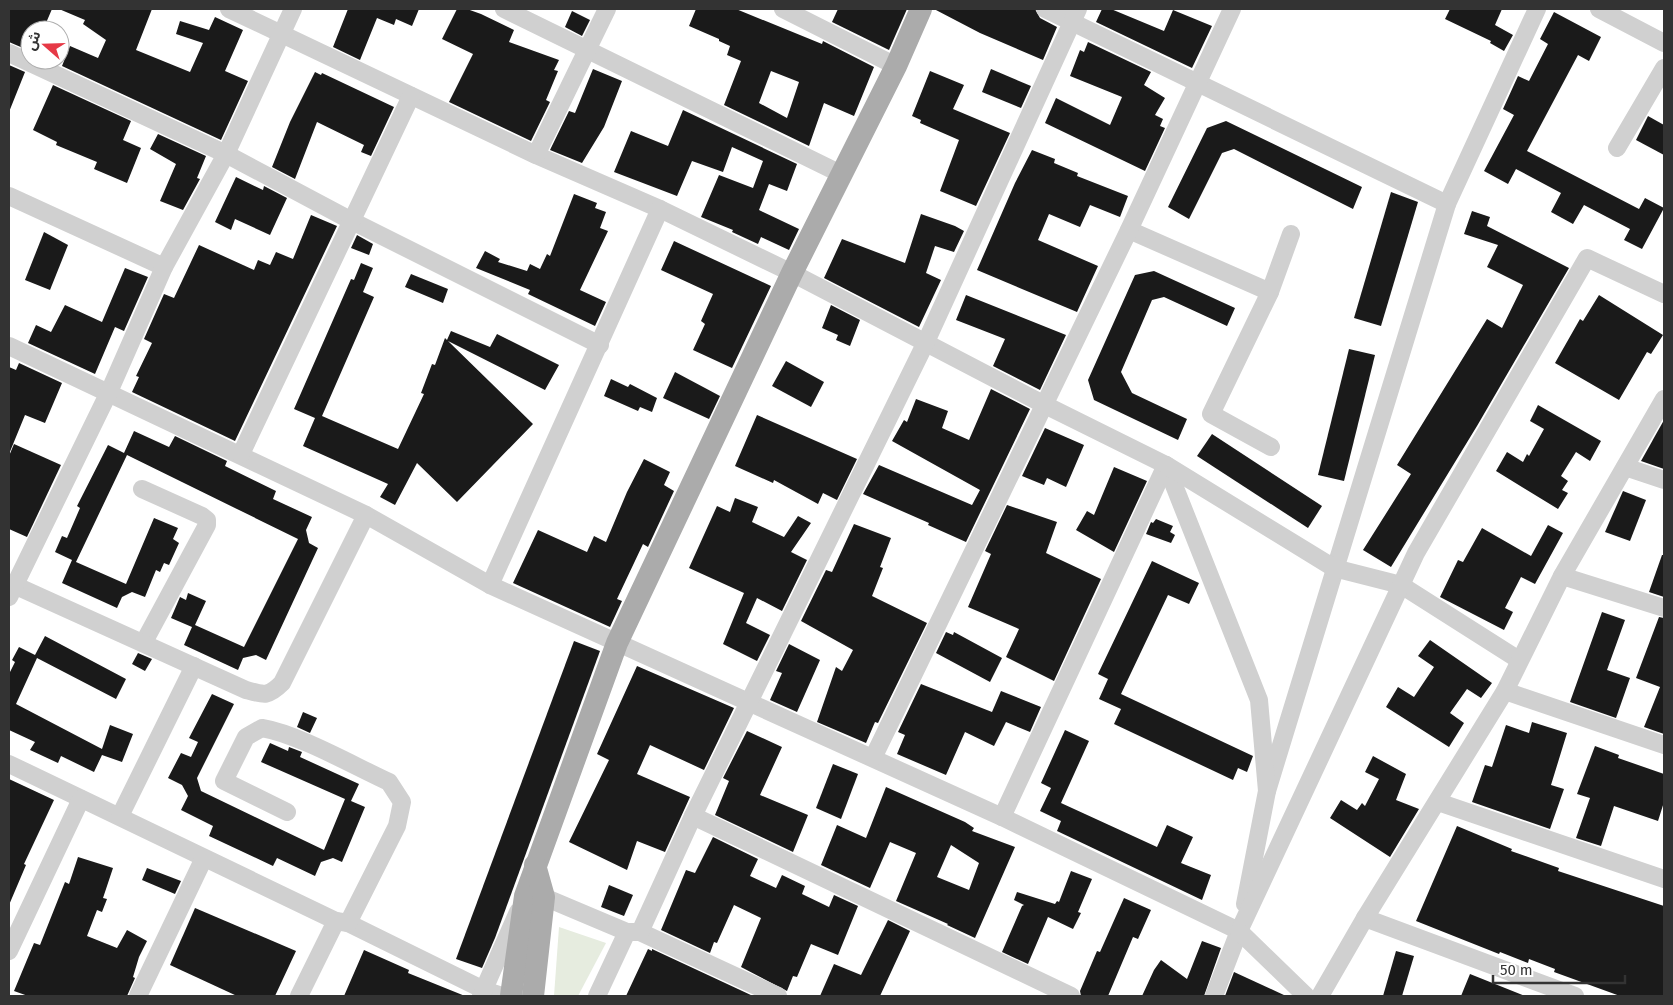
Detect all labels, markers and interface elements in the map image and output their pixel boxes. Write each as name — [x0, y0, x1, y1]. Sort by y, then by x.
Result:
north arrow — [20, 20, 70, 70]
text: ش — [22, 29, 45, 53]
scale bar — [1493, 952, 1626, 984]
text: 50 m — [1500, 961, 1533, 979]

